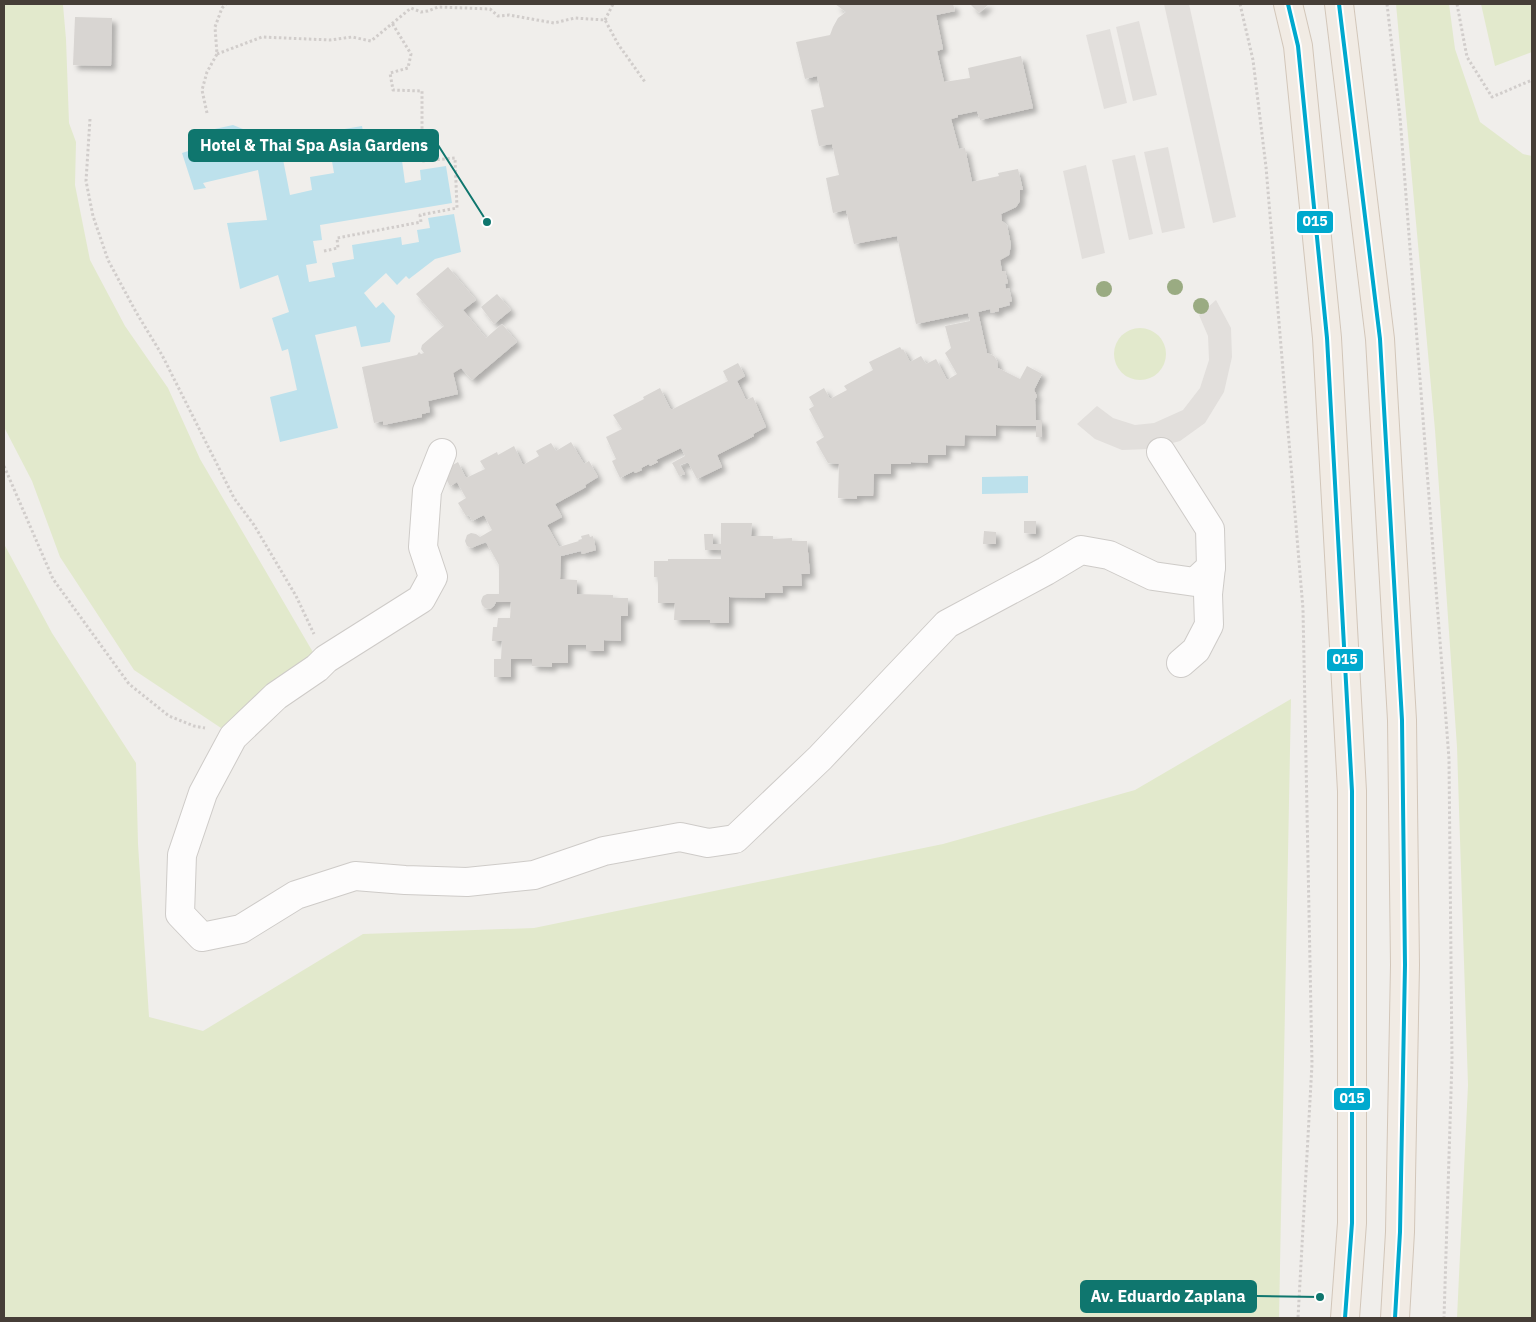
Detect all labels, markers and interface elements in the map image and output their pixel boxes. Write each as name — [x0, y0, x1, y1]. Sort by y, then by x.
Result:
callout: Hotel & Thai Spa Asia Gardens — [189, 130, 438, 161]
text: Hotel & Thai Spa Asia Gardens — [200, 135, 428, 155]
line badge: 015 — [1296, 210, 1334, 234]
text: 015 — [1302, 212, 1328, 230]
line badge: 015 — [1326, 648, 1364, 672]
text: 015 — [1332, 650, 1358, 668]
line badge: 015 — [1333, 1087, 1371, 1111]
text: 015 — [1339, 1089, 1365, 1107]
callout: Av. Eduardo Zaplana — [1081, 1281, 1256, 1312]
text: Av. Eduardo Zaplana — [1090, 1286, 1246, 1306]

